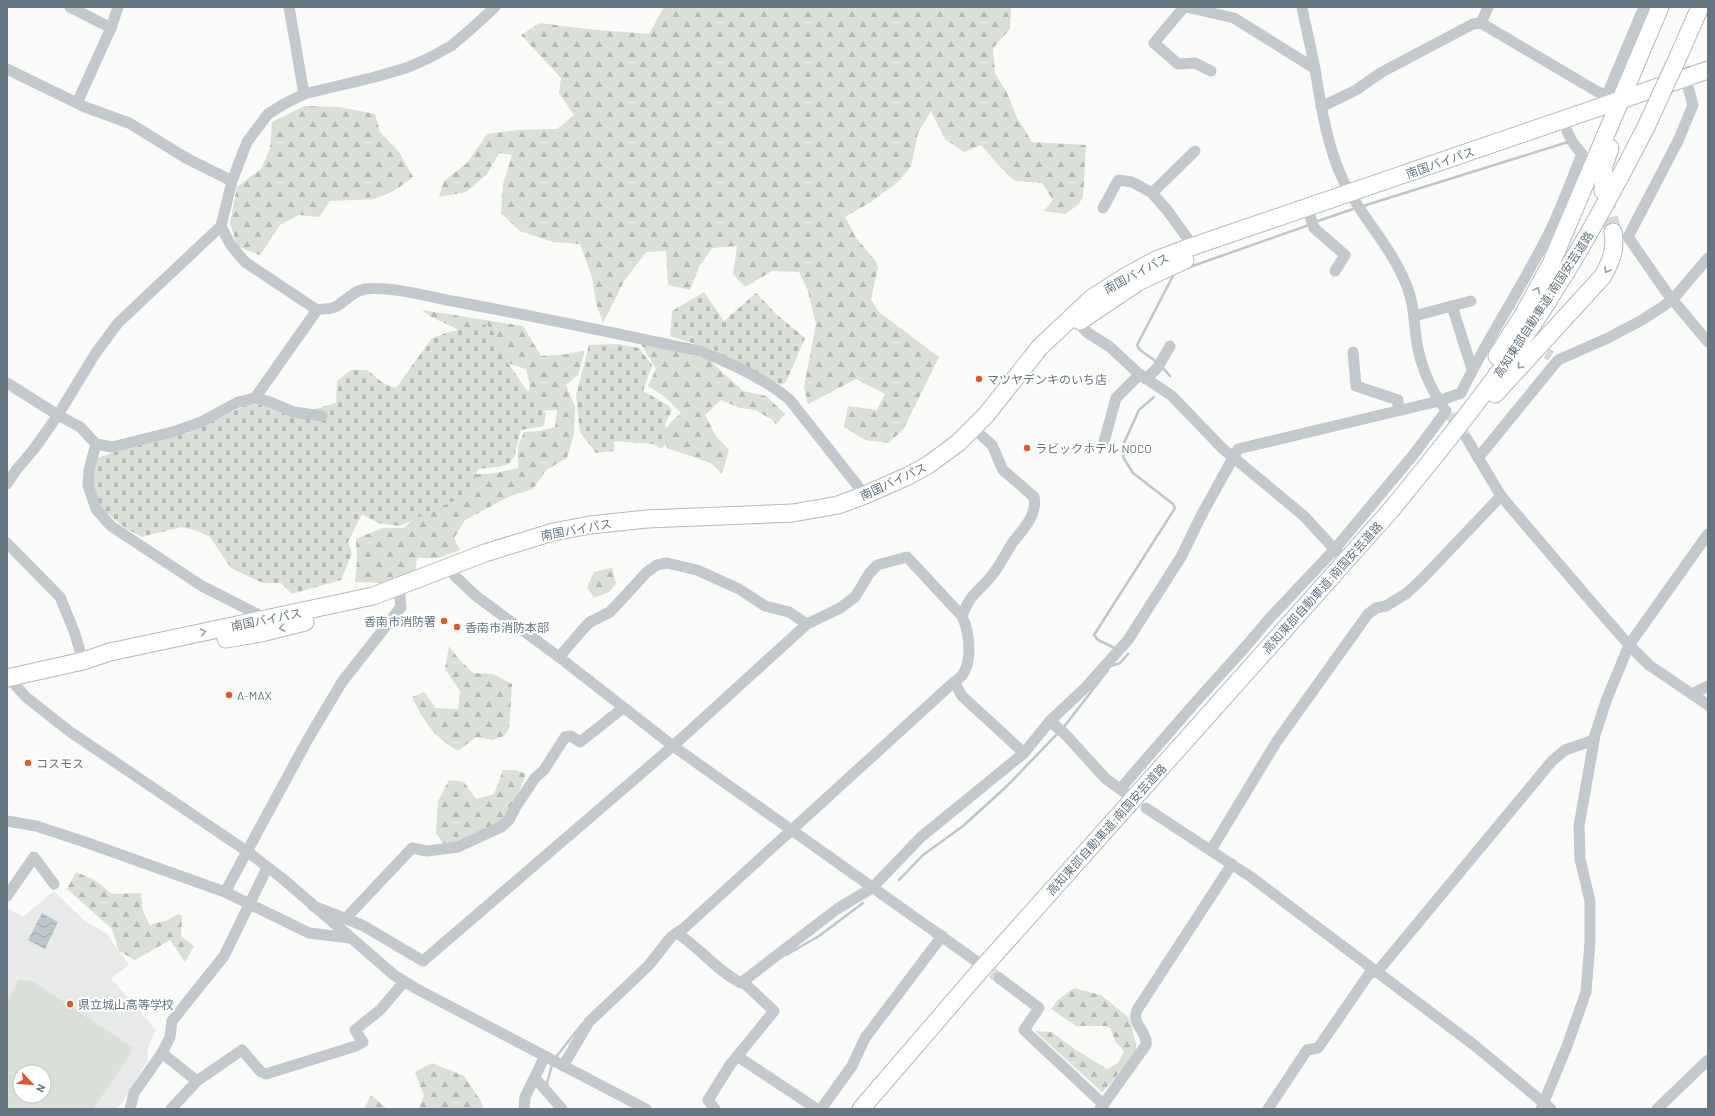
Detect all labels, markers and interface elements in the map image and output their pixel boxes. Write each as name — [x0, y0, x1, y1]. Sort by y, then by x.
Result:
street label: 南国バイパス — [1404, 144, 1476, 180]
street label: 高知東部自動車道;南国安芸道路 — [1490, 228, 1596, 380]
street label: 南国バイパス — [1101, 250, 1171, 296]
one-way arrow — [1604, 266, 1611, 273]
one-way arrow — [1532, 287, 1539, 294]
one-way arrow — [1517, 361, 1525, 369]
place label: マツヤデンキのいち店 — [987, 372, 1107, 386]
marker: マツヤデンキのいち店 — [974, 374, 984, 384]
place label: ラビックホテル NOCO — [1035, 441, 1152, 455]
marker: ラビックホテル NOCO — [1022, 443, 1032, 453]
street label: 南国バイパス — [858, 459, 928, 503]
street label: 南国バイパス — [539, 516, 613, 542]
street label: 高知東部自動車道;南国安芸道路 — [1259, 519, 1385, 655]
street label: 南国バイパス — [229, 605, 303, 633]
place label: 香南市消防署 — [364, 614, 436, 628]
marker: 香南市消防署 — [439, 616, 449, 626]
place label: 香南市消防本部 — [465, 620, 549, 634]
marker: 香南市消防本部 — [452, 622, 462, 632]
one-way arrow — [279, 623, 286, 632]
one-way arrow — [200, 628, 206, 636]
place label: A-MAX — [237, 688, 272, 702]
marker: A-MAX — [224, 690, 234, 700]
place label: コスモス — [36, 756, 84, 770]
marker: コスモス — [23, 758, 33, 768]
street label: 高知東部自動車道;南国安芸道路 — [1043, 761, 1169, 897]
place label: 県立城山高等学校 — [78, 997, 174, 1011]
marker: 県立城山高等学校 — [65, 999, 75, 1009]
north arrow — [12, 1064, 52, 1104]
text: N — [34, 1082, 49, 1095]

